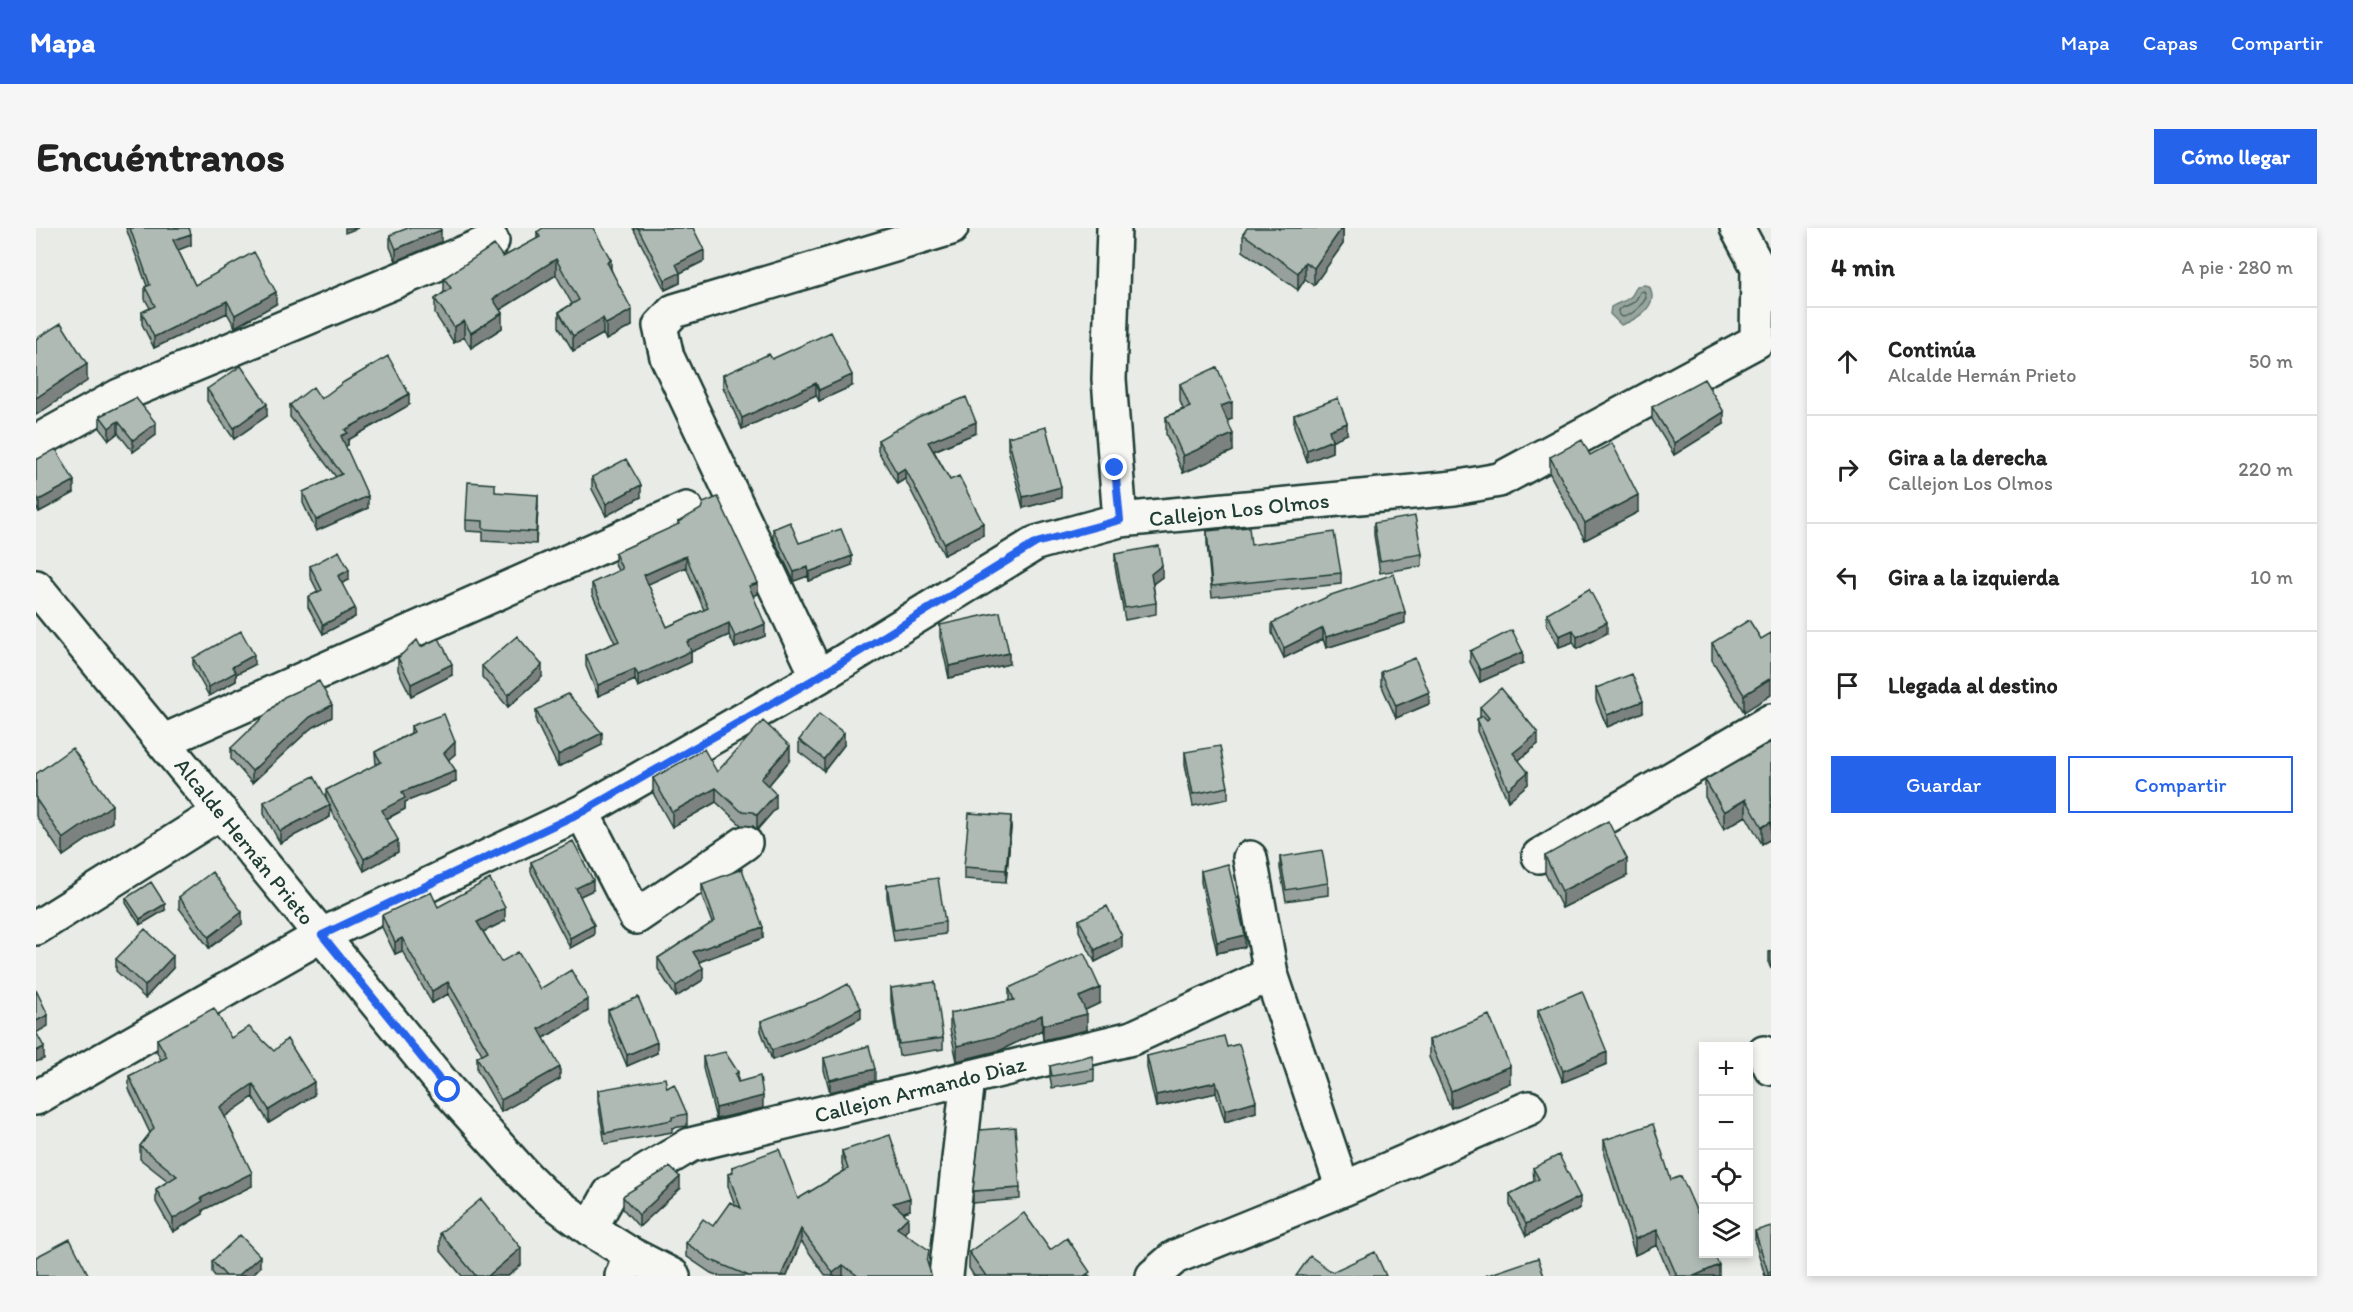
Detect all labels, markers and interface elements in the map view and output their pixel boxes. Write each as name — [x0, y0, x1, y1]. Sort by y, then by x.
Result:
text: Mapa — [30, 25, 95, 59]
text: Mapa — [2061, 30, 2110, 55]
text: Capas — [2143, 30, 2198, 55]
text: Compartir — [2231, 30, 2323, 55]
button: Cómo llegar — [2154, 129, 2317, 184]
text: Encuéntranos — [36, 131, 285, 182]
text: 4 min — [1831, 251, 1895, 283]
text: A pie · 280 m — [2182, 255, 2293, 279]
text: Continúa — [1888, 336, 1976, 363]
icon: ahead — [1831, 345, 1864, 378]
text: 50 m — [2249, 349, 2293, 373]
text: Alcalde Hernán Prieto — [1888, 363, 2077, 387]
text: Gira a la derecha — [1888, 444, 2047, 471]
icon: right — [1831, 453, 1864, 486]
route end — [1101, 454, 1127, 480]
text: 220 m — [2238, 457, 2293, 481]
text: Callejon Los Olmos — [1888, 471, 2053, 495]
street label: Callejon Los Olmos — [1148, 487, 1331, 532]
icon: left — [1831, 561, 1864, 594]
text: Gira a la izquierda — [1888, 564, 2059, 591]
text: 10 m — [2250, 565, 2293, 589]
icon: arrive — [1831, 669, 1864, 702]
text: Llegada al destino — [1888, 672, 2058, 699]
street label: Alcalde Hernán Prieto — [169, 752, 320, 930]
button: Guardar — [1831, 756, 2056, 813]
button: Compartir — [2068, 756, 2293, 813]
map controls — [1699, 1042, 1753, 1258]
button: + — [1699, 1042, 1753, 1096]
street label: Callejon Armando Diaz — [812, 1050, 1029, 1129]
route start — [434, 1076, 460, 1102]
button: − — [1699, 1096, 1753, 1150]
button: locate — [1699, 1150, 1753, 1204]
button: layers — [1699, 1204, 1753, 1258]

